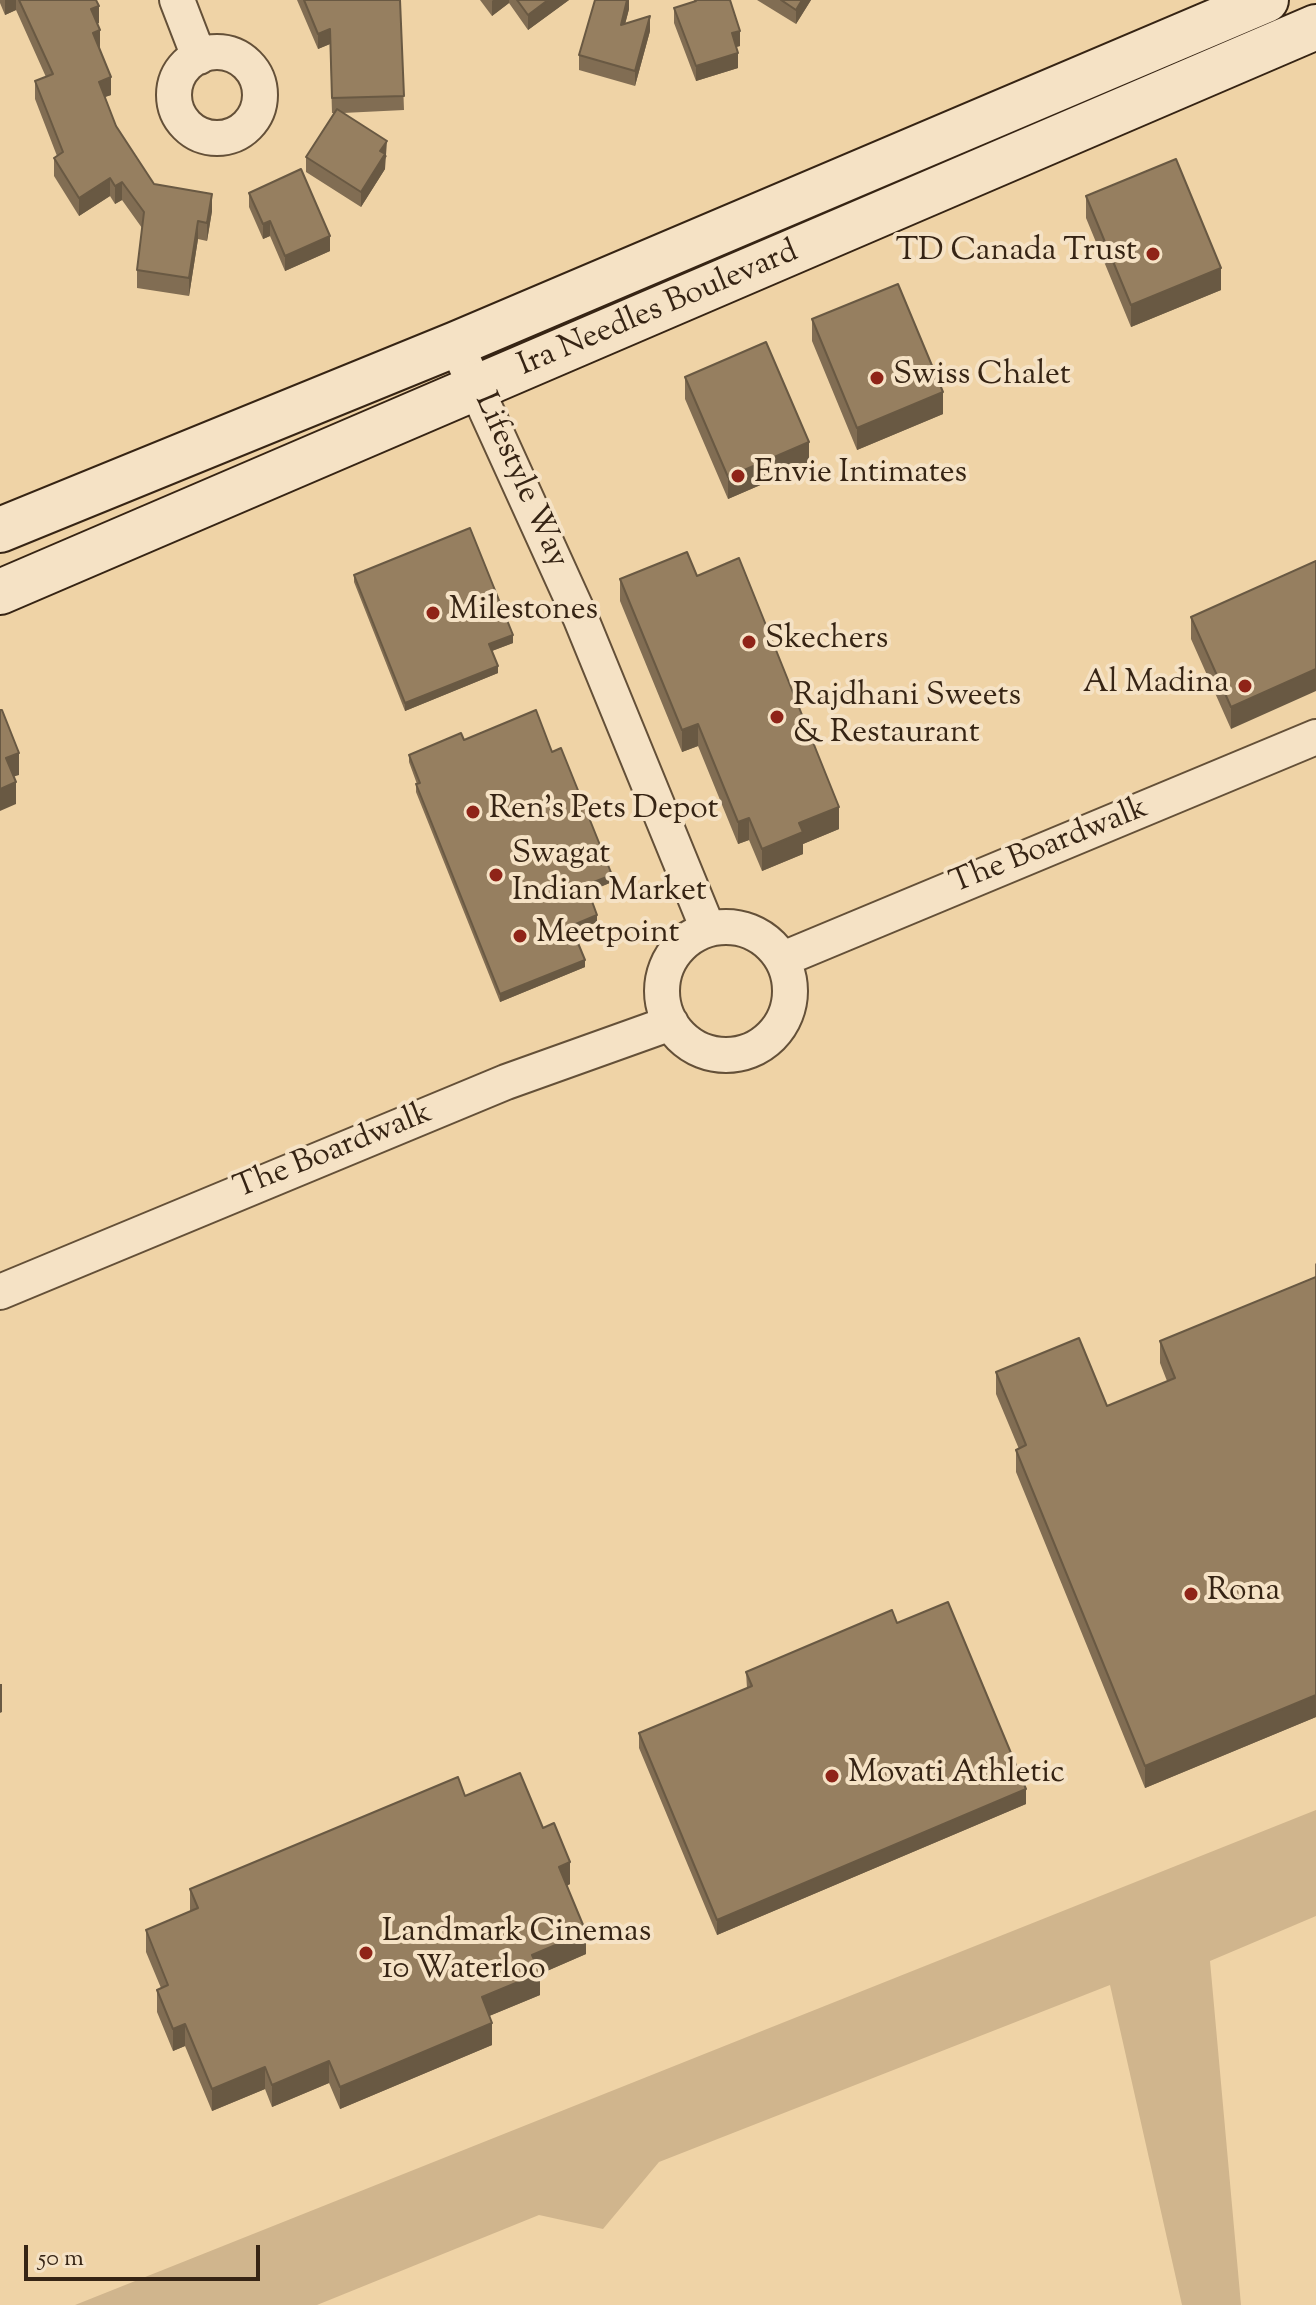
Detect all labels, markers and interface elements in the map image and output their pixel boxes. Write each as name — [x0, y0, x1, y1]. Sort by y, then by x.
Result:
street label: Ira Needles Boulevard — [513, 235, 805, 387]
place label: TD Canada Trust — [896, 235, 1137, 273]
marker: TD Canada Trust — [1144, 245, 1162, 263]
place label: Swiss Chalet — [893, 359, 1071, 397]
marker: Swiss Chalet — [868, 369, 886, 387]
street label: Lifestyle Way — [463, 388, 575, 574]
place label: Envie Intimates — [754, 457, 967, 495]
marker: Envie Intimates — [729, 467, 747, 485]
place label: Milestones — [449, 594, 598, 632]
marker: Milestones — [424, 604, 442, 622]
place label: Skechers — [765, 623, 888, 661]
marker: Skechers — [740, 633, 758, 651]
place label: Al Madina — [1083, 667, 1229, 705]
marker: Al Madina — [1236, 677, 1254, 695]
place label: Rajdhani Sweets & Restaurant — [793, 680, 1021, 755]
marker: Rajdhani Sweets & Restaurant — [768, 708, 786, 726]
street label: The Boardwalk — [946, 791, 1154, 905]
place label: Ren's Pets Depot — [489, 793, 719, 831]
marker: Ren's Pets Depot — [464, 803, 482, 821]
place label: Swagat Indian Market — [512, 838, 707, 913]
marker: Swagat Indian Market — [487, 866, 505, 884]
place label: Meetpoint — [536, 917, 679, 955]
marker: Meetpoint — [511, 927, 529, 945]
street label: The Boardwalk — [230, 1096, 438, 1210]
place label: Rona — [1207, 1575, 1280, 1613]
marker: Rona — [1182, 1585, 1200, 1603]
place label: Movati Athletic — [848, 1757, 1065, 1795]
marker: Movati Athletic — [823, 1767, 841, 1785]
place label: Landmark Cinemas 10 Waterloo — [382, 1916, 651, 1991]
marker: Landmark Cinemas 10 Waterloo — [357, 1944, 375, 1962]
scale bar — [28, 2229, 264, 2279]
text: 50 m — [38, 2242, 84, 2276]

